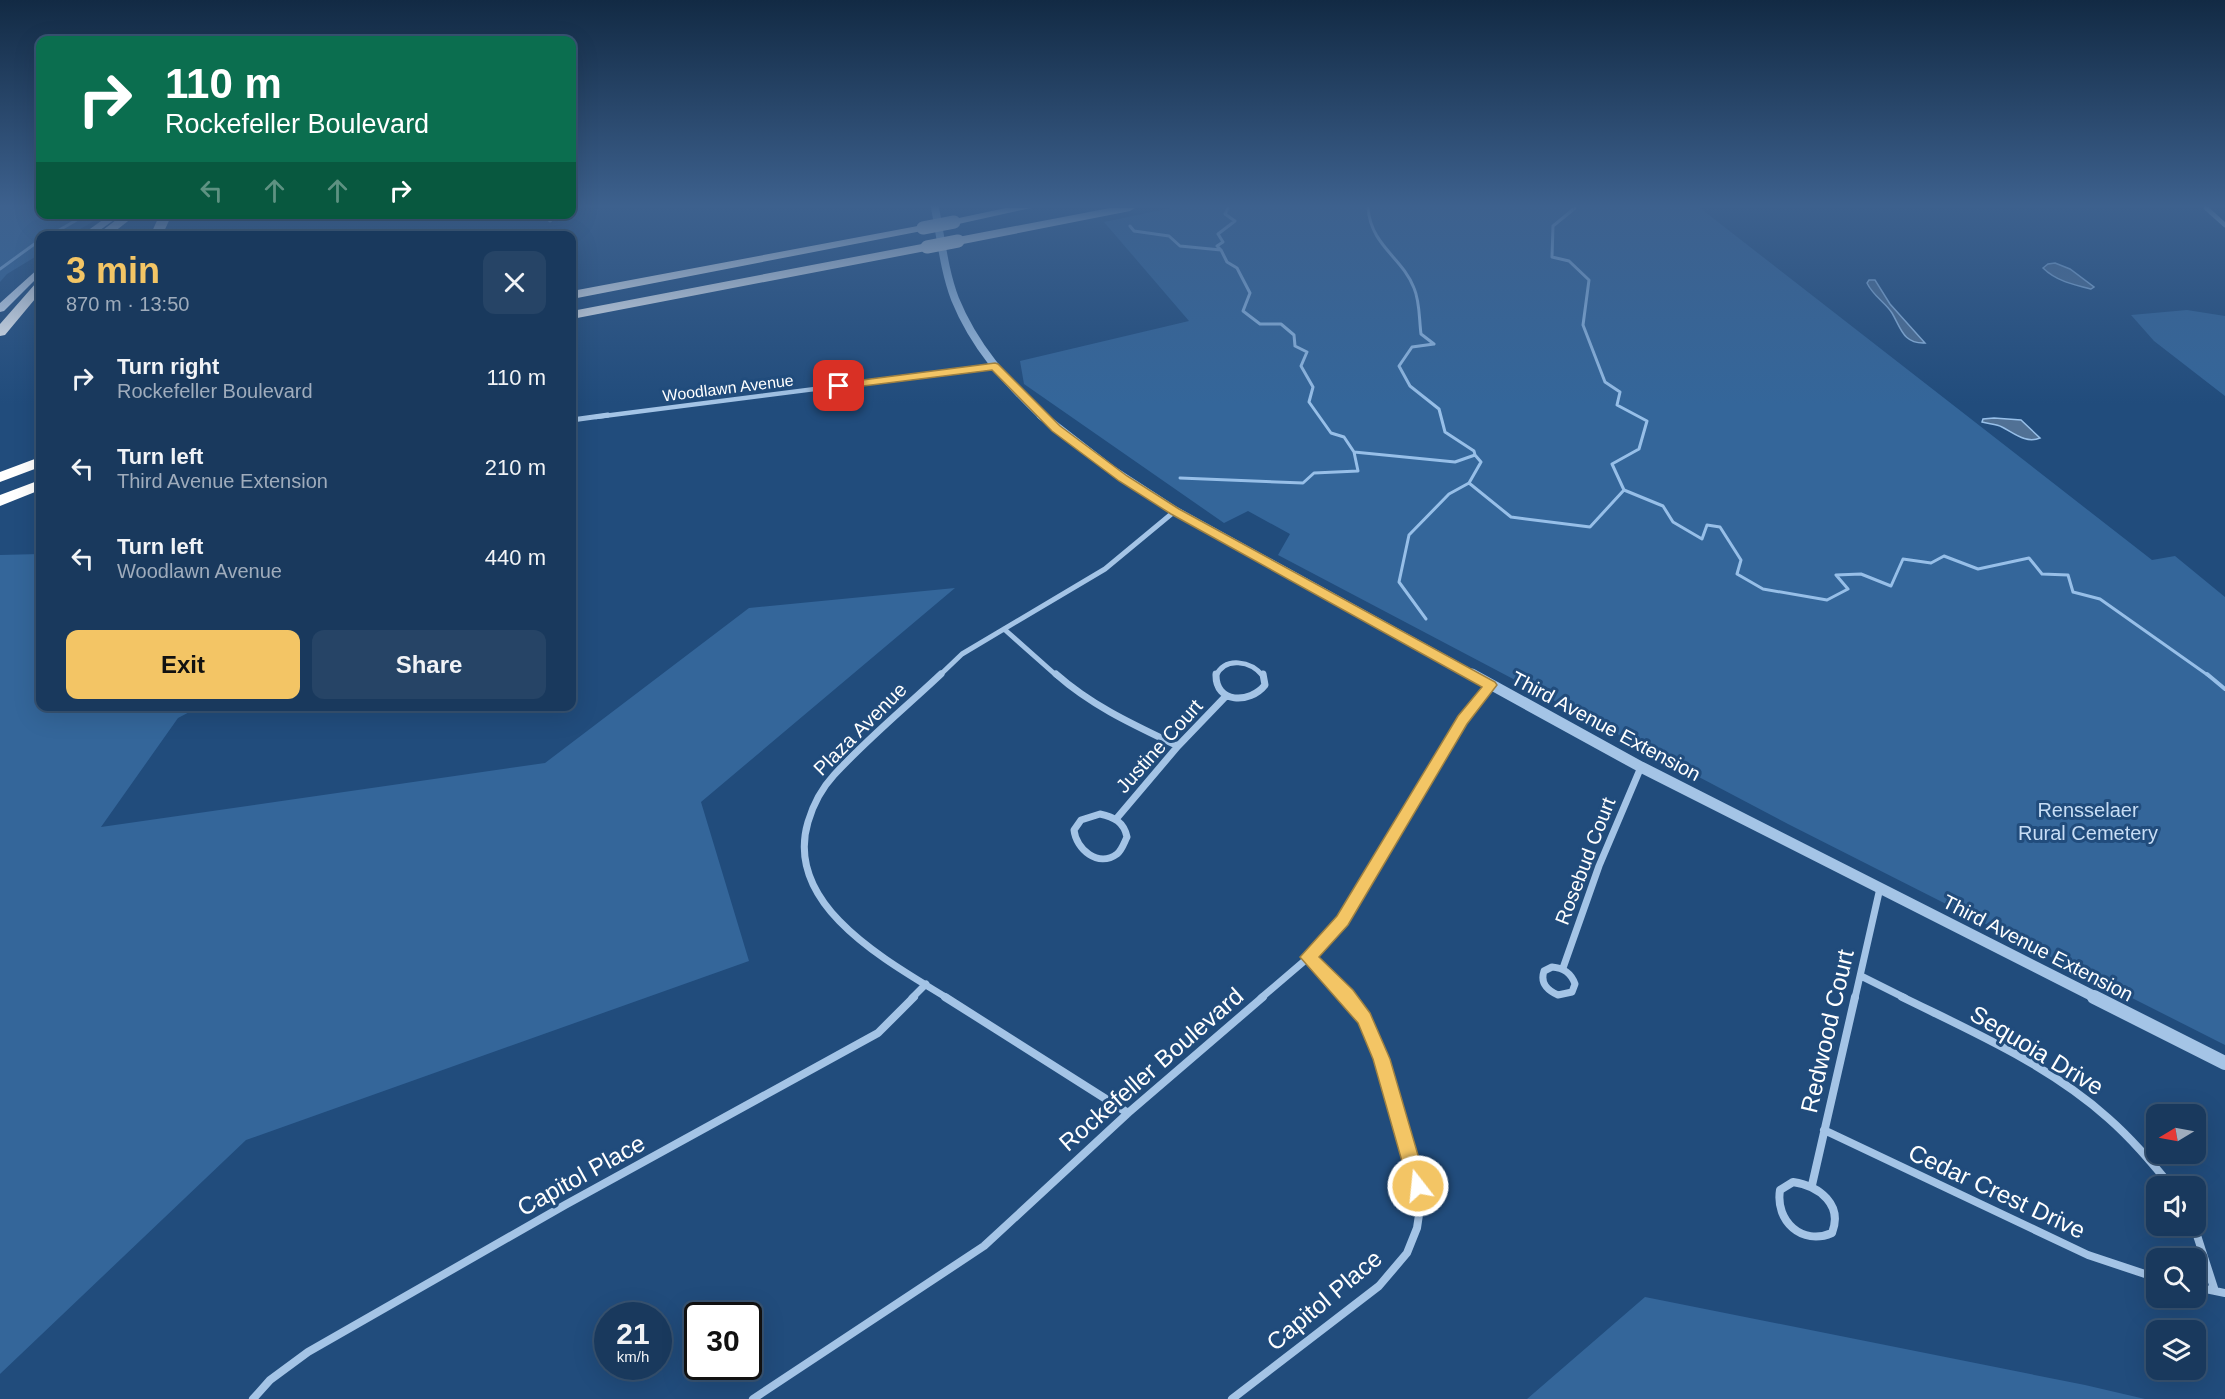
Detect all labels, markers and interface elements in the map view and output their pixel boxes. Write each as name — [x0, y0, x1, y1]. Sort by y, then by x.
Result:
icon: right — [66, 60, 144, 138]
text: 110 m — [165, 60, 282, 107]
text: Rockefeller Boulevard — [165, 109, 429, 139]
icon: left — [195, 174, 228, 207]
icon: ahead — [258, 174, 291, 207]
icon: ahead — [321, 174, 354, 207]
icon: right — [384, 174, 417, 207]
text: 3 min — [66, 250, 160, 291]
button: close — [483, 251, 546, 314]
text: 870 m · 13:50 — [66, 293, 189, 315]
text: Turn right — [117, 354, 219, 379]
pin — [813, 360, 864, 411]
icon: right — [66, 362, 99, 395]
text: 110 m — [486, 365, 546, 390]
icon: arrive — [822, 369, 855, 402]
street label: Woodlawn Avenue — [661, 372, 795, 404]
text: Rockefeller Boulevard — [117, 380, 313, 402]
text: Turn left — [117, 444, 203, 469]
icon: left — [66, 452, 99, 485]
text: 210 m — [485, 455, 546, 480]
text: Third Avenue Extension — [117, 470, 328, 492]
text: Turn left — [117, 534, 203, 559]
icon: left — [66, 542, 99, 575]
text: 440 m — [485, 545, 546, 570]
text: Woodlawn Avenue — [117, 560, 282, 582]
button: Exit — [66, 630, 300, 699]
button: Share — [312, 630, 546, 699]
street label: Third Avenue Extension — [1508, 667, 1704, 785]
street label: Plaza Avenue — [809, 678, 911, 780]
street label: Justine Court — [1111, 695, 1207, 797]
street label: Rosebud Court — [1551, 794, 1620, 928]
park label: Rensselaer Rural Cemetery — [2018, 799, 2158, 844]
street label: Third Avenue Extension — [1939, 890, 2137, 1006]
street label: Redwood Court — [1795, 946, 1859, 1115]
street label: Rockefeller Boulevard — [1054, 982, 1248, 1156]
street label: Sequoia Drive — [1965, 1000, 2109, 1100]
north arrow — [2146, 1104, 2206, 1164]
map controls — [2146, 1104, 2206, 1380]
street label: Capitol Place — [513, 1129, 649, 1221]
street label: Cedar Crest Drive — [1904, 1138, 2090, 1244]
position arrow — [1386, 1154, 1450, 1218]
button: sound — [2146, 1176, 2206, 1236]
street label: Capitol Place — [1261, 1244, 1387, 1356]
button: search — [2146, 1248, 2206, 1308]
speed limit sign: 30 — [684, 1302, 762, 1380]
text: 21 — [616, 1317, 650, 1350]
button: layers — [2146, 1320, 2206, 1380]
text: km/h — [617, 1348, 649, 1365]

